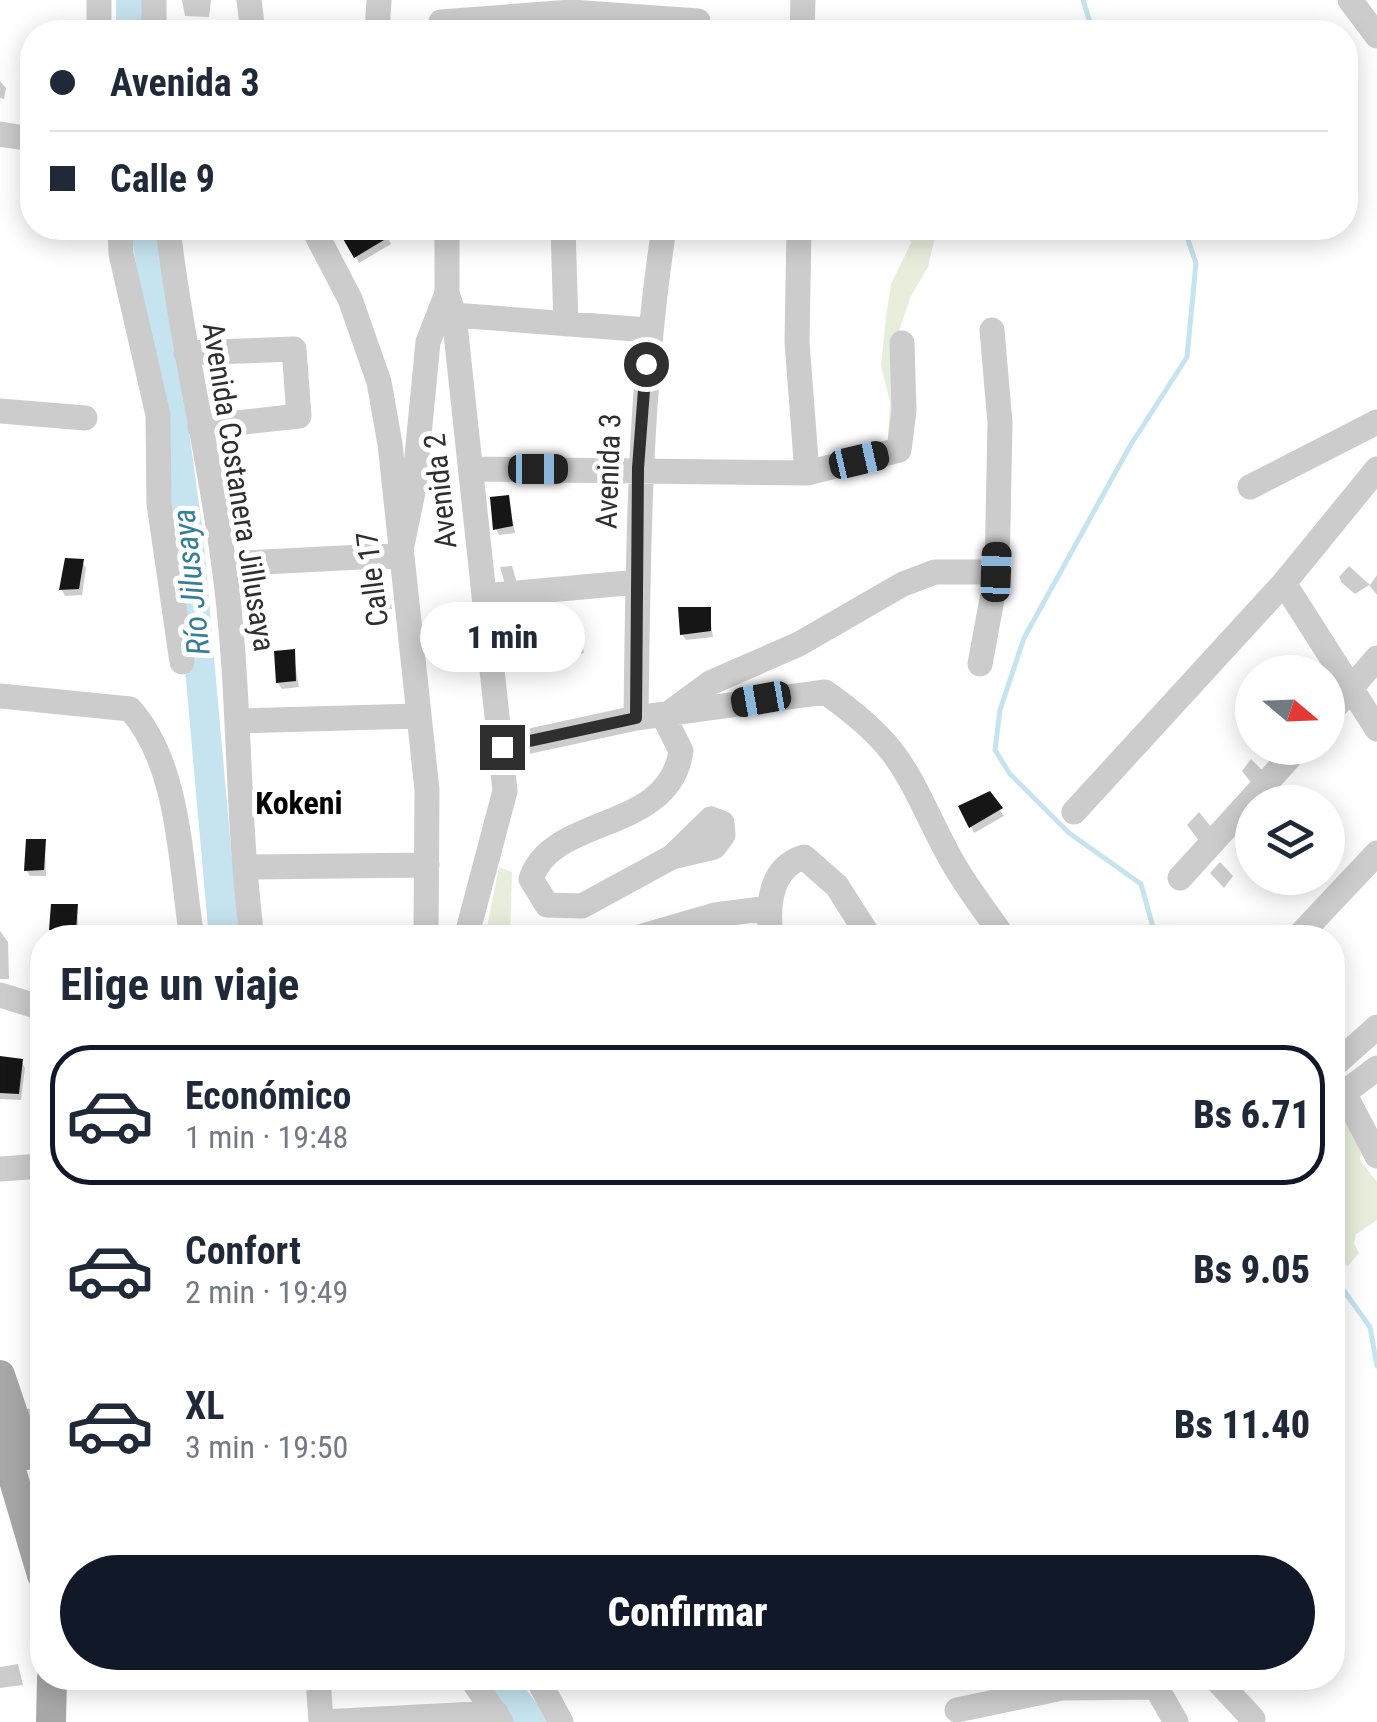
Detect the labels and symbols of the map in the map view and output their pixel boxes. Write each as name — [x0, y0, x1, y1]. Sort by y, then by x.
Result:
street label: Avenida Costanera Jillusaya — [196, 320, 282, 654]
route start — [624, 342, 669, 387]
street label: Avenida 3 — [588, 413, 628, 529]
street label: Avenida 2 — [417, 432, 463, 550]
car — [826, 439, 892, 481]
car — [508, 454, 568, 484]
water label: Río Jilusaya — [164, 507, 218, 657]
street label: Calle 17 — [349, 529, 395, 629]
car — [980, 541, 1012, 603]
callout: 1 min — [420, 602, 584, 672]
north arrow — [1235, 655, 1345, 765]
car — [729, 679, 793, 719]
route end — [480, 725, 525, 770]
district label: Kokeni — [255, 784, 343, 822]

